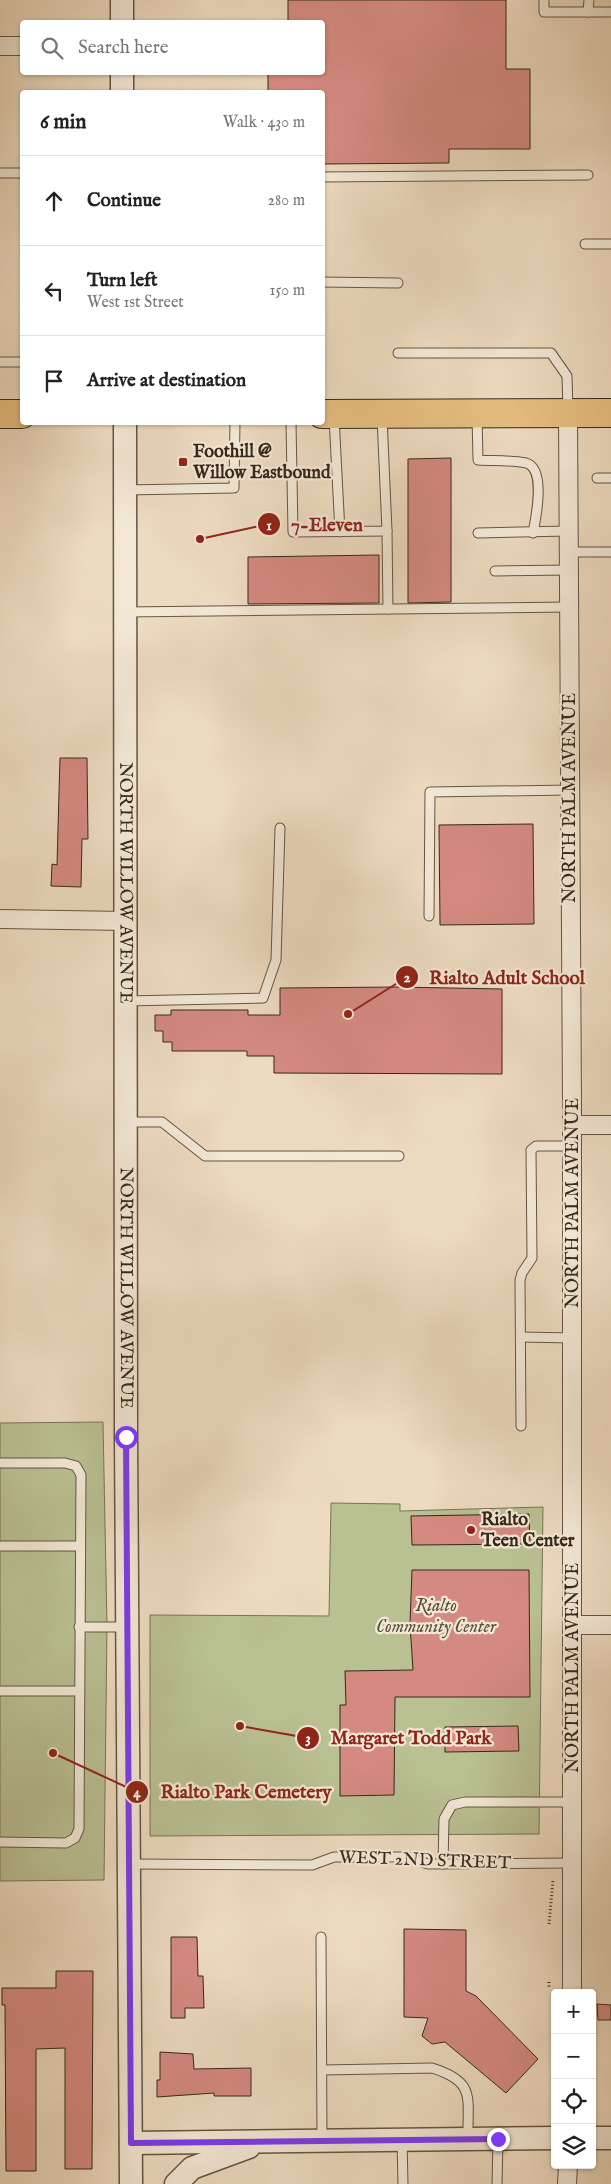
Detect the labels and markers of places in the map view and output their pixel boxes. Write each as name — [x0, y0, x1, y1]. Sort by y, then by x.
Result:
place label: Foothill @ Willow Eastbound — [192, 441, 331, 485]
marker: Foothill @ Willow Eastbound — [177, 456, 189, 468]
callout: 7-Eleven — [257, 507, 373, 541]
callout: Rialto Adult School — [395, 960, 595, 994]
place label: Rialto Teen Center — [480, 1509, 575, 1553]
marker: Rialto Teen Center — [465, 1524, 477, 1536]
callout: Margaret Todd Park — [296, 1721, 501, 1755]
callout: Rialto Park Cemetery — [125, 1775, 341, 1809]

